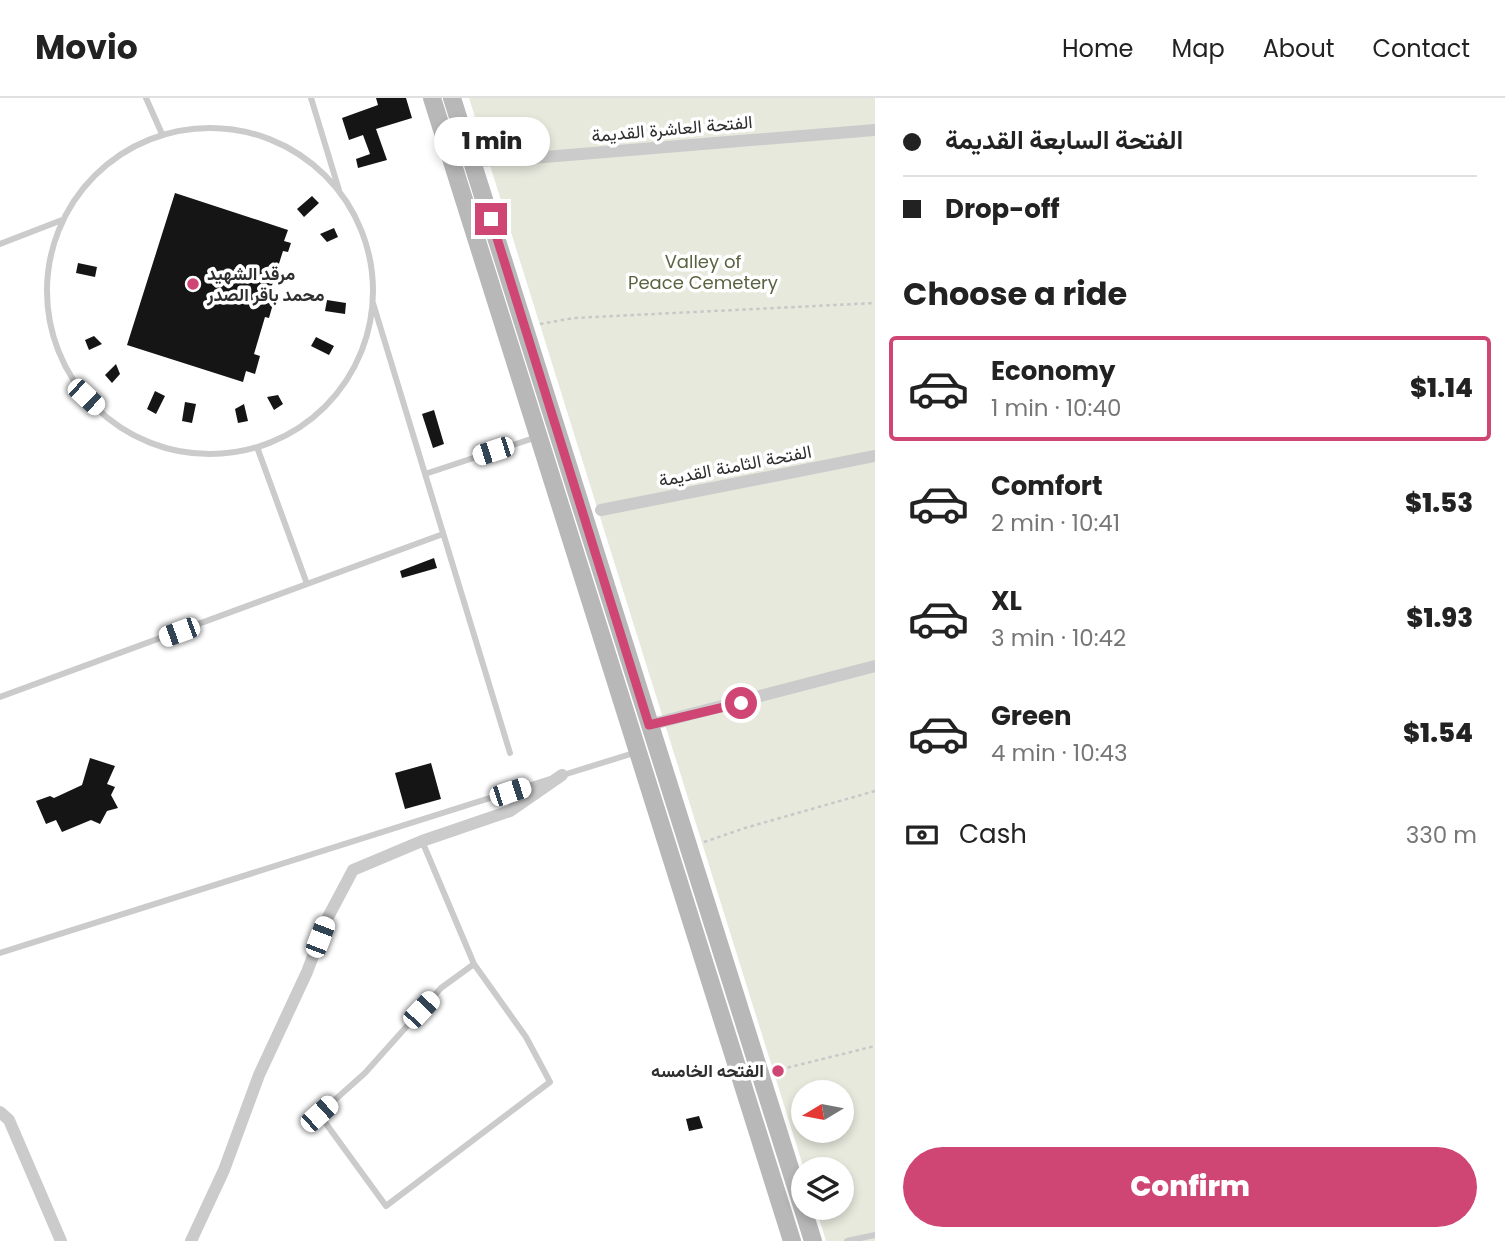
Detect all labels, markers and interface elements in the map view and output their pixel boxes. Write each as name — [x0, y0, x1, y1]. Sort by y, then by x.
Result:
text: Movio — [35, 24, 138, 71]
text: Home — [1062, 32, 1134, 65]
text: Map — [1172, 32, 1225, 65]
text: About — [1263, 32, 1334, 65]
text: Contact — [1372, 32, 1470, 65]
street label: الفتحة العاشرة القديمة — [590, 109, 754, 148]
callout: 1 min — [433, 117, 549, 166]
text: الفتحة السابعة القديمة — [945, 122, 1183, 158]
text: 1 min — [462, 125, 522, 157]
text: Drop-off — [945, 191, 1060, 227]
route end — [475, 203, 507, 235]
park label: Valley of Peace Cemetery — [628, 249, 778, 295]
place label: مرقد الشهيد محمد باقر الصدر — [206, 261, 325, 307]
text: Choose a ride — [903, 271, 1127, 316]
marker: مرقد الشهيد محمد باقر الصدر — [185, 276, 201, 292]
text: Economy — [991, 353, 1115, 389]
icon: car — [907, 357, 970, 420]
text: $1.14 — [1410, 370, 1473, 406]
car — [64, 375, 109, 419]
text: 1 min · 10:40 — [991, 392, 1121, 424]
car — [470, 435, 517, 467]
street label: الفتحة الثامنة القديمة — [656, 438, 813, 493]
text: Comfort — [991, 468, 1103, 504]
icon: car — [907, 472, 970, 535]
text: $1.53 — [1405, 485, 1473, 521]
text: 2 min · 10:41 — [991, 507, 1120, 539]
text: XL — [991, 583, 1022, 619]
icon: car — [907, 587, 970, 650]
text: $1.93 — [1406, 600, 1473, 636]
car — [156, 615, 203, 649]
text: 3 min · 10:42 — [991, 622, 1126, 654]
route start — [725, 687, 757, 719]
text: Green — [991, 698, 1072, 734]
icon: car — [907, 702, 970, 765]
text: $1.54 — [1403, 715, 1473, 751]
text: 4 min · 10:43 — [991, 737, 1128, 769]
car — [487, 776, 534, 808]
icon: cash — [903, 816, 941, 854]
text: Cash — [959, 816, 1027, 852]
text: 330 m — [1406, 819, 1477, 851]
car — [303, 914, 338, 960]
car — [399, 987, 444, 1033]
place label: الفتحه الخامسه — [651, 1058, 764, 1083]
marker: الفتحه الخامسه — [770, 1063, 786, 1079]
north arrow — [791, 1080, 854, 1143]
map controls — [791, 1080, 854, 1220]
car — [297, 1092, 342, 1136]
button: Confirm — [903, 1147, 1477, 1227]
button: layers — [791, 1157, 854, 1220]

